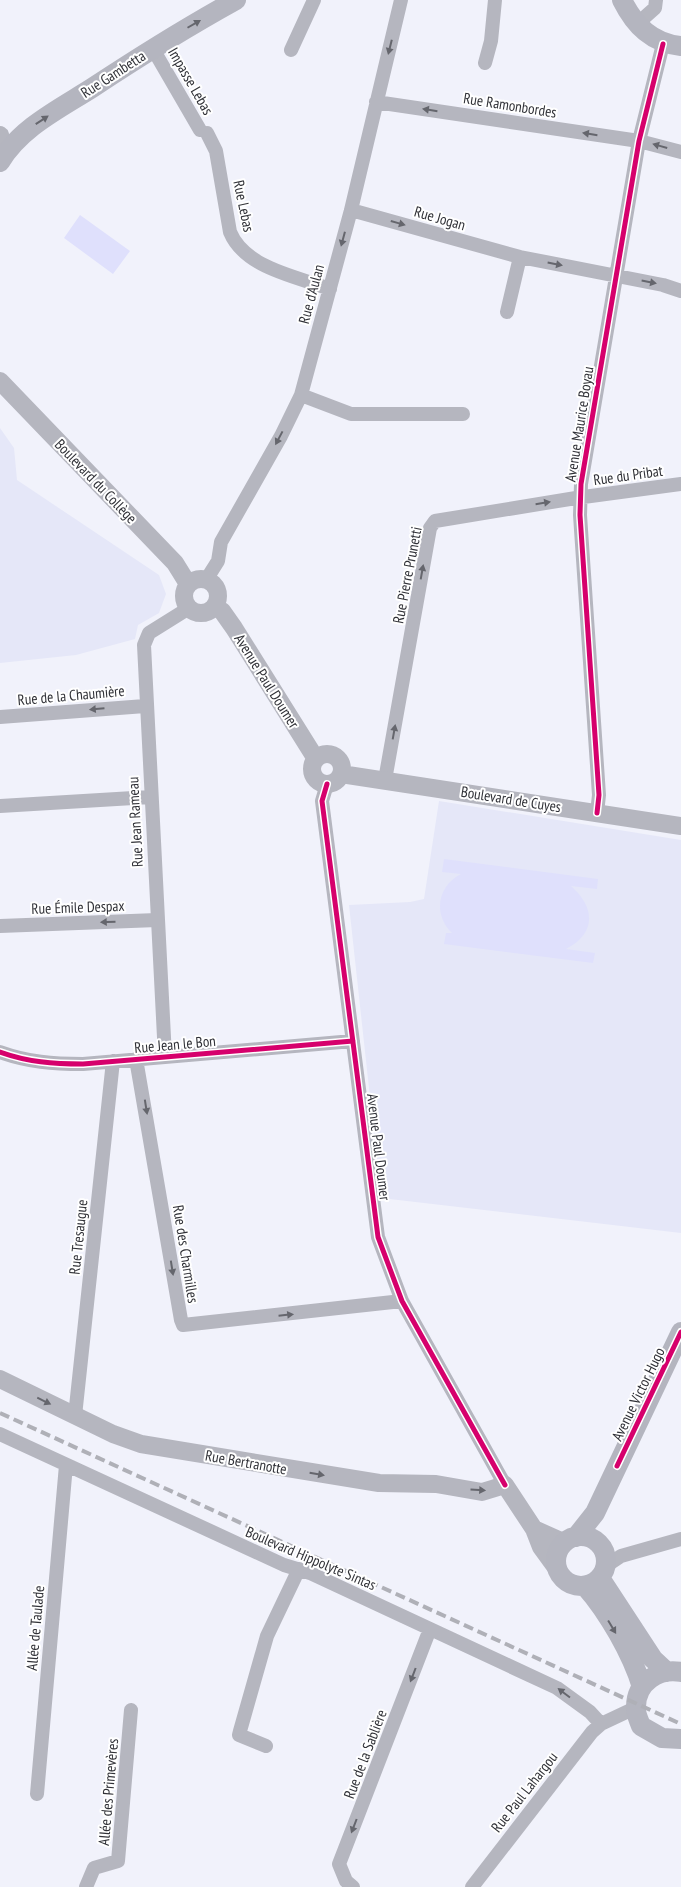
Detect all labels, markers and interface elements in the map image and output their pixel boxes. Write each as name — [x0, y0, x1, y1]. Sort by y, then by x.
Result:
one-way arrow — [187, 20, 200, 29]
one-way arrow — [386, 40, 394, 55]
street label: Impasse Lebas — [164, 44, 218, 118]
street label: Rue Gambetta — [77, 46, 149, 102]
street label: Rue Ramonbordes — [462, 88, 558, 122]
one-way arrow — [421, 106, 437, 114]
one-way arrow — [35, 116, 48, 125]
one-way arrow — [582, 130, 598, 138]
one-way arrow — [652, 142, 667, 150]
street label: Rue Lebas — [229, 178, 259, 234]
street label: Rue Jogan — [412, 202, 468, 234]
one-way arrow — [391, 219, 406, 227]
one-way arrow — [339, 232, 347, 247]
one-way arrow — [548, 260, 564, 268]
street label: Rue d'Aulan — [294, 262, 328, 326]
one-way arrow — [641, 278, 657, 286]
street label: Avenue Maurice Boyau — [560, 365, 598, 483]
one-way arrow — [275, 431, 283, 446]
street label: Boulevard du Collège — [51, 435, 141, 527]
street label: Rue du Pribat — [592, 461, 664, 489]
one-way arrow — [535, 499, 551, 507]
street label: Rue Pierre Prunetti — [388, 525, 426, 625]
one-way arrow — [419, 563, 427, 579]
street label: Avenue Paul Doumer — [230, 630, 304, 732]
street label: Rue de la Chaumière — [17, 681, 125, 709]
one-way arrow — [88, 706, 104, 714]
one-way arrow — [390, 723, 398, 739]
street label: Rue Jean Rameau — [123, 776, 147, 868]
street label: Boulevard de Cuyes — [460, 782, 562, 816]
street label: Rue Émile Despax — [31, 896, 125, 918]
one-way arrow — [100, 918, 116, 926]
street label: Rue Jean le Bon — [133, 1031, 217, 1057]
street label: Avenue Paul Doumer — [363, 1092, 395, 1202]
one-way arrow — [142, 1100, 150, 1116]
street label: Rue Tresaugue — [65, 1199, 91, 1275]
street label: Rue des Charmilles — [169, 1204, 203, 1304]
one-way arrow — [168, 1260, 176, 1276]
one-way arrow — [278, 1311, 294, 1319]
street label: Avenue Victor Hugo — [607, 1344, 669, 1444]
one-way arrow — [37, 1397, 51, 1405]
street label: Rue Bertranotte — [204, 1445, 288, 1479]
one-way arrow — [309, 1471, 325, 1479]
one-way arrow — [470, 1487, 486, 1495]
street label: Boulevard Hippolyte Sintas — [243, 1522, 379, 1594]
street label: Allée de Taulade — [22, 1585, 48, 1671]
one-way arrow — [608, 1620, 617, 1633]
one-way arrow — [409, 1667, 416, 1682]
one-way arrow — [558, 1687, 571, 1698]
street label: Rue de la Sablière — [339, 1707, 391, 1801]
street label: Allée des Primevères — [94, 1738, 122, 1846]
street label: Rue Paul Lahargou — [487, 1748, 561, 1836]
one-way arrow — [350, 1819, 358, 1834]

